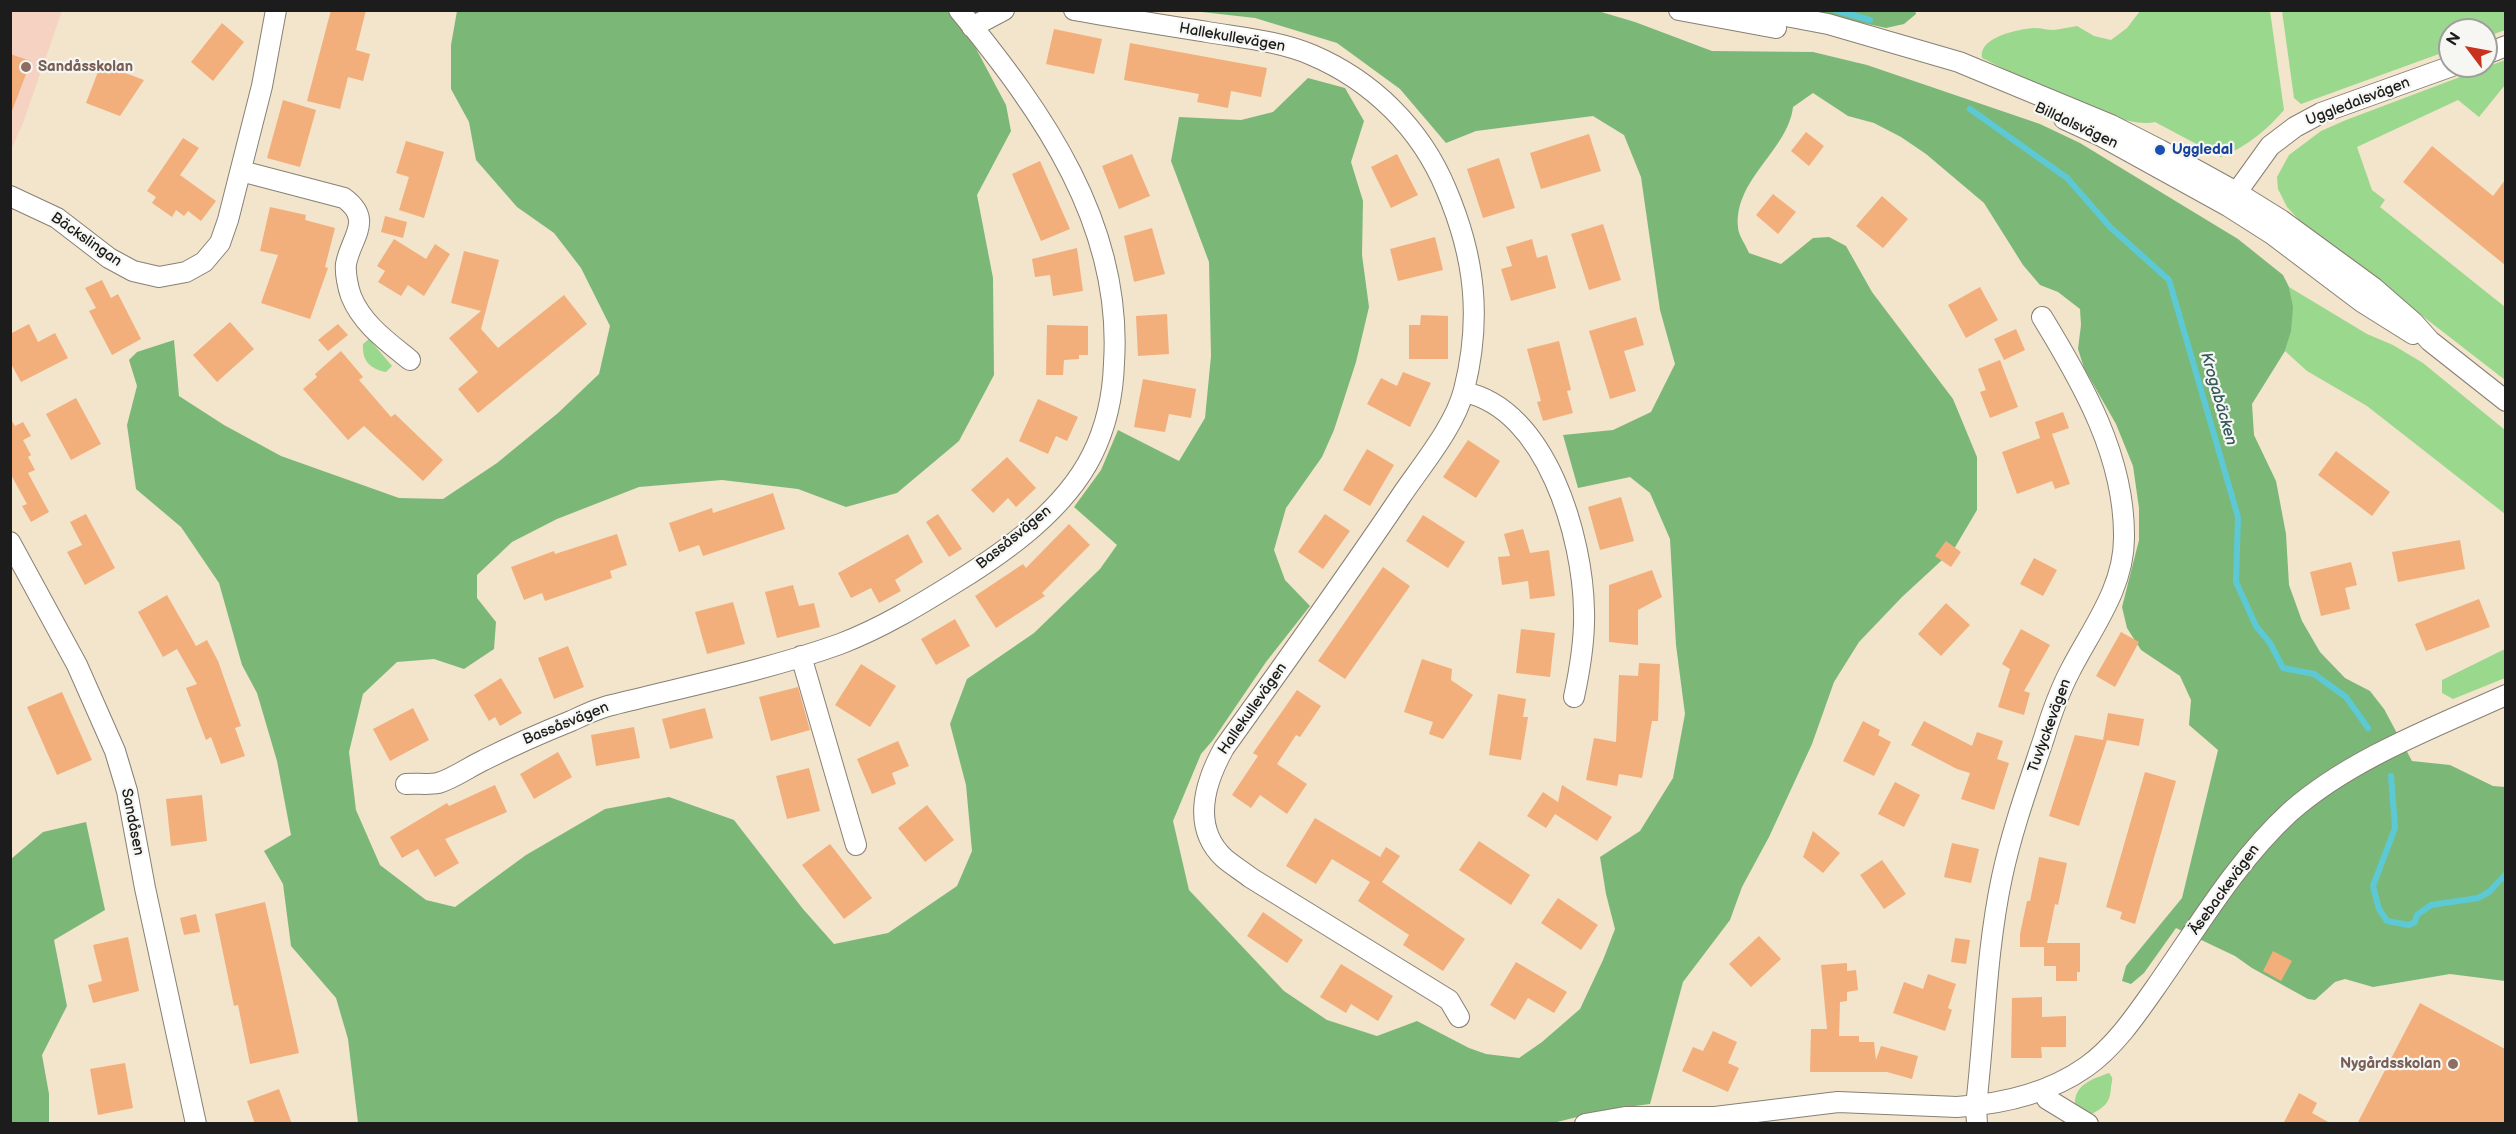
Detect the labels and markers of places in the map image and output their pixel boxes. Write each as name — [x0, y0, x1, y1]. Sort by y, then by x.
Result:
place label: Sandåsskolan — [38, 58, 133, 76]
marker: Sandåsskolan — [19, 60, 33, 74]
place label: Uggledal — [2172, 141, 2233, 159]
marker: Uggledal — [2153, 143, 2167, 157]
place label: Nygårdsskolan — [2340, 1055, 2441, 1073]
marker: Nygårdsskolan — [2446, 1057, 2460, 1071]

